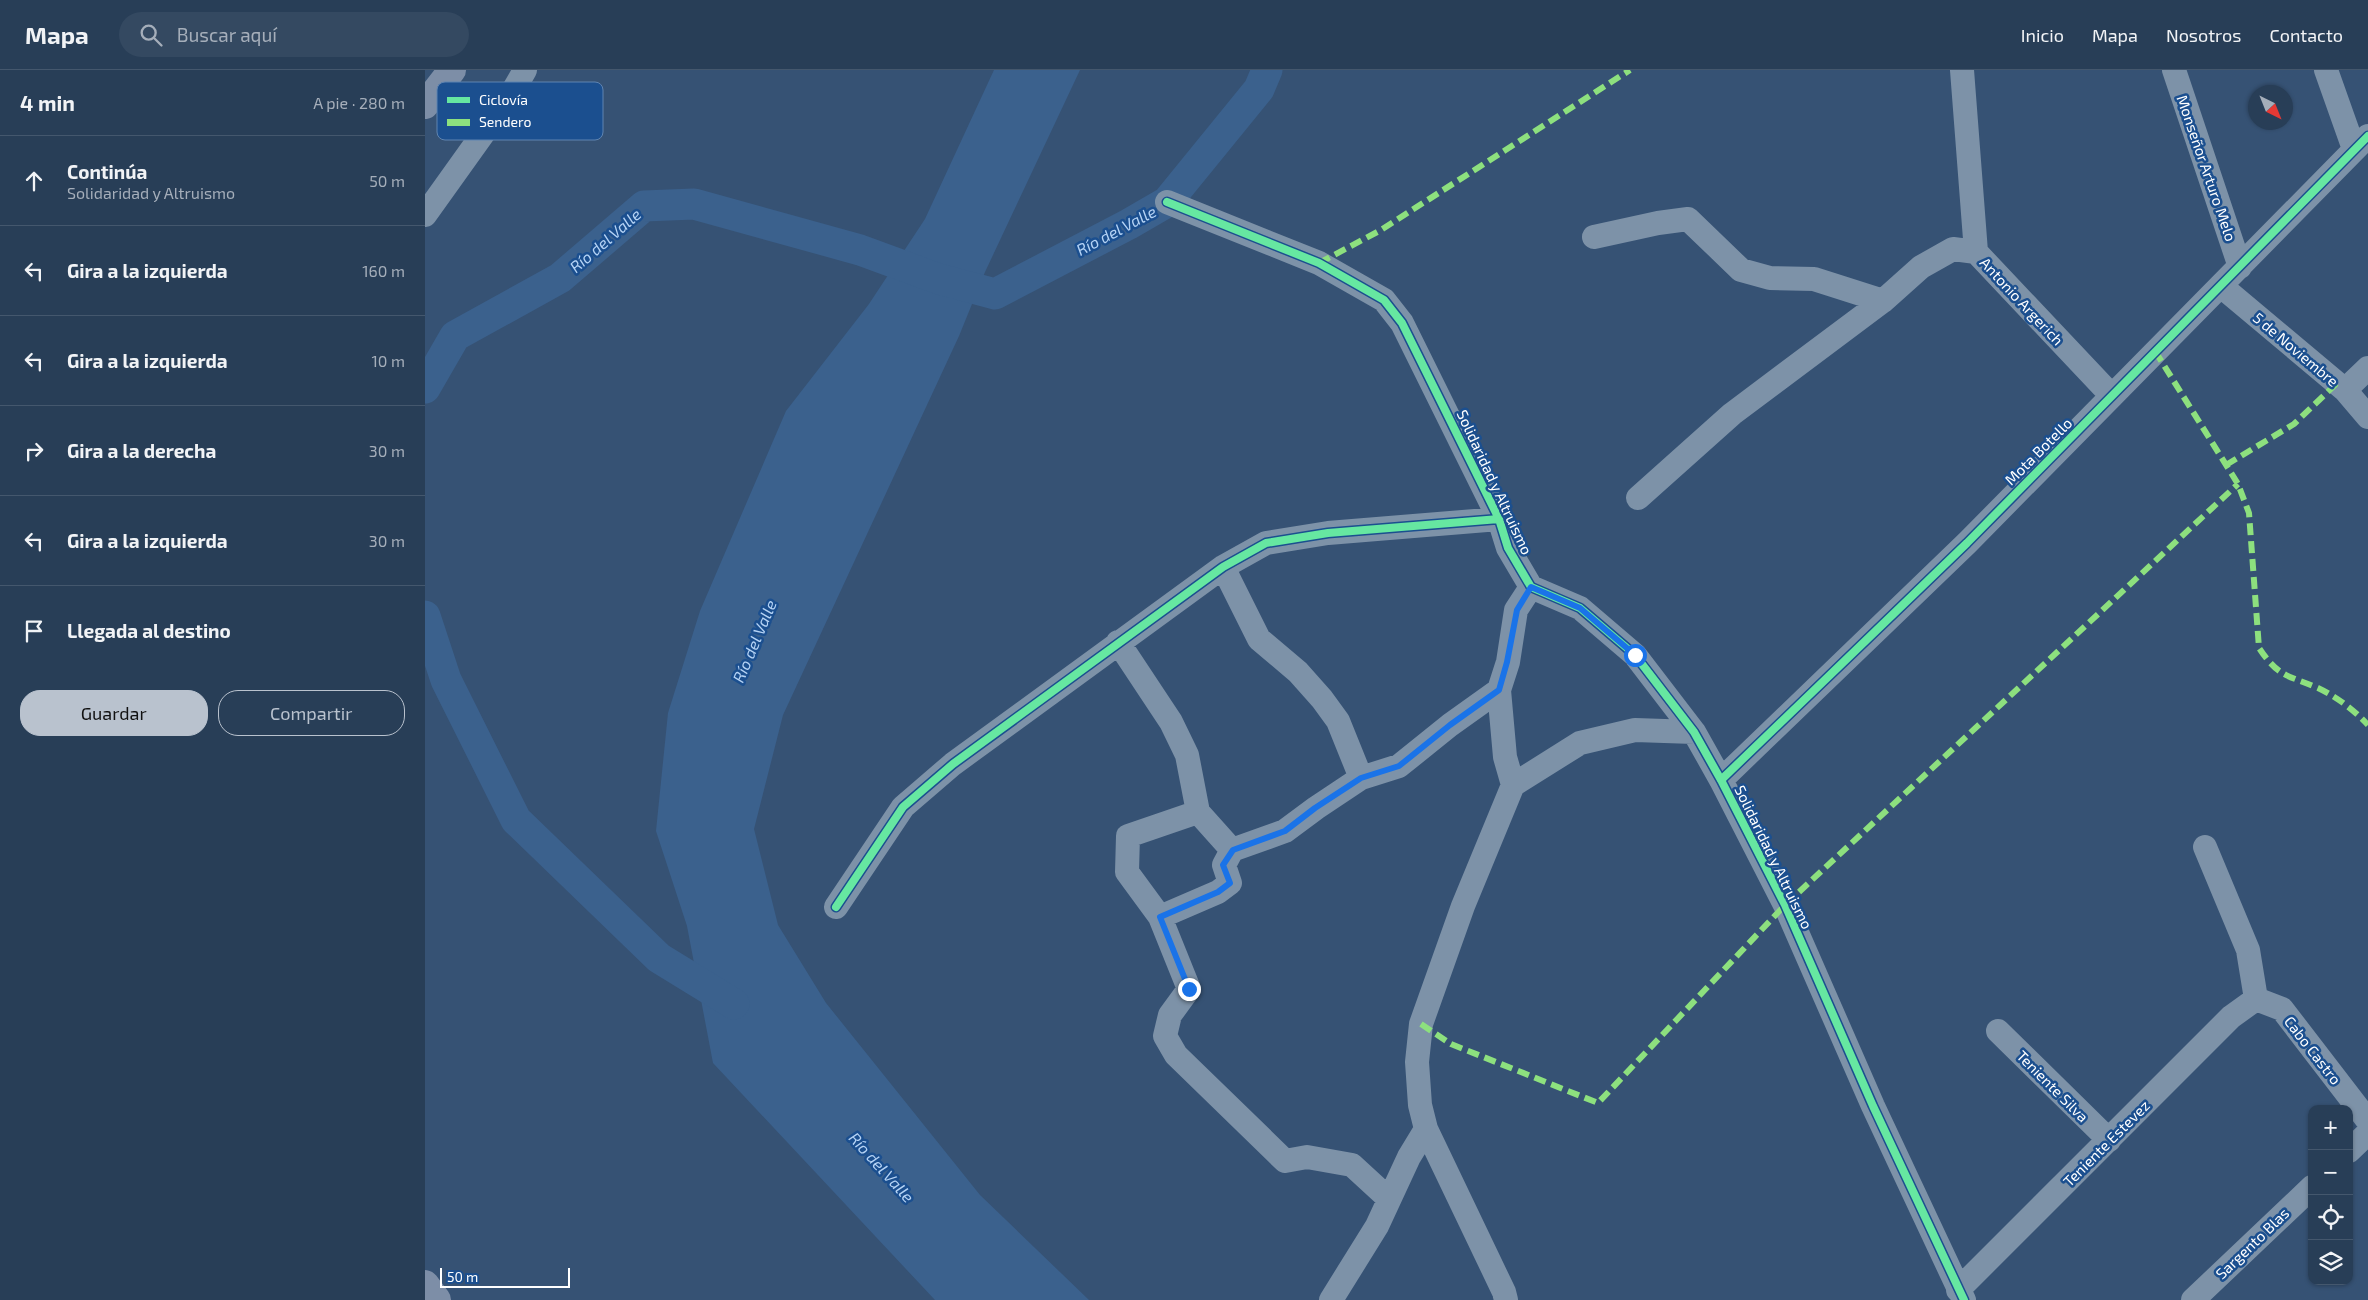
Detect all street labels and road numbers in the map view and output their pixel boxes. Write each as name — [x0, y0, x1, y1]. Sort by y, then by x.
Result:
street label: Monseñor Arturo Melo — [2174, 93, 2240, 243]
street label: Antonio Argerich — [1977, 253, 2067, 349]
street label: 5 de Noviembre — [2250, 308, 2342, 390]
street label: Solidaridad y Altruismo — [1454, 407, 1536, 557]
street label: Mota Botello — [2001, 414, 2075, 488]
street label: Solidaridad y Altruismo — [1731, 782, 1817, 932]
street label: Cabo Castro — [2281, 1012, 2345, 1088]
street label: Teniente Silva — [2013, 1046, 2093, 1126]
street label: Teniente Estevez — [2059, 1096, 2153, 1190]
street label: Sargento Blas — [2212, 1204, 2292, 1282]

